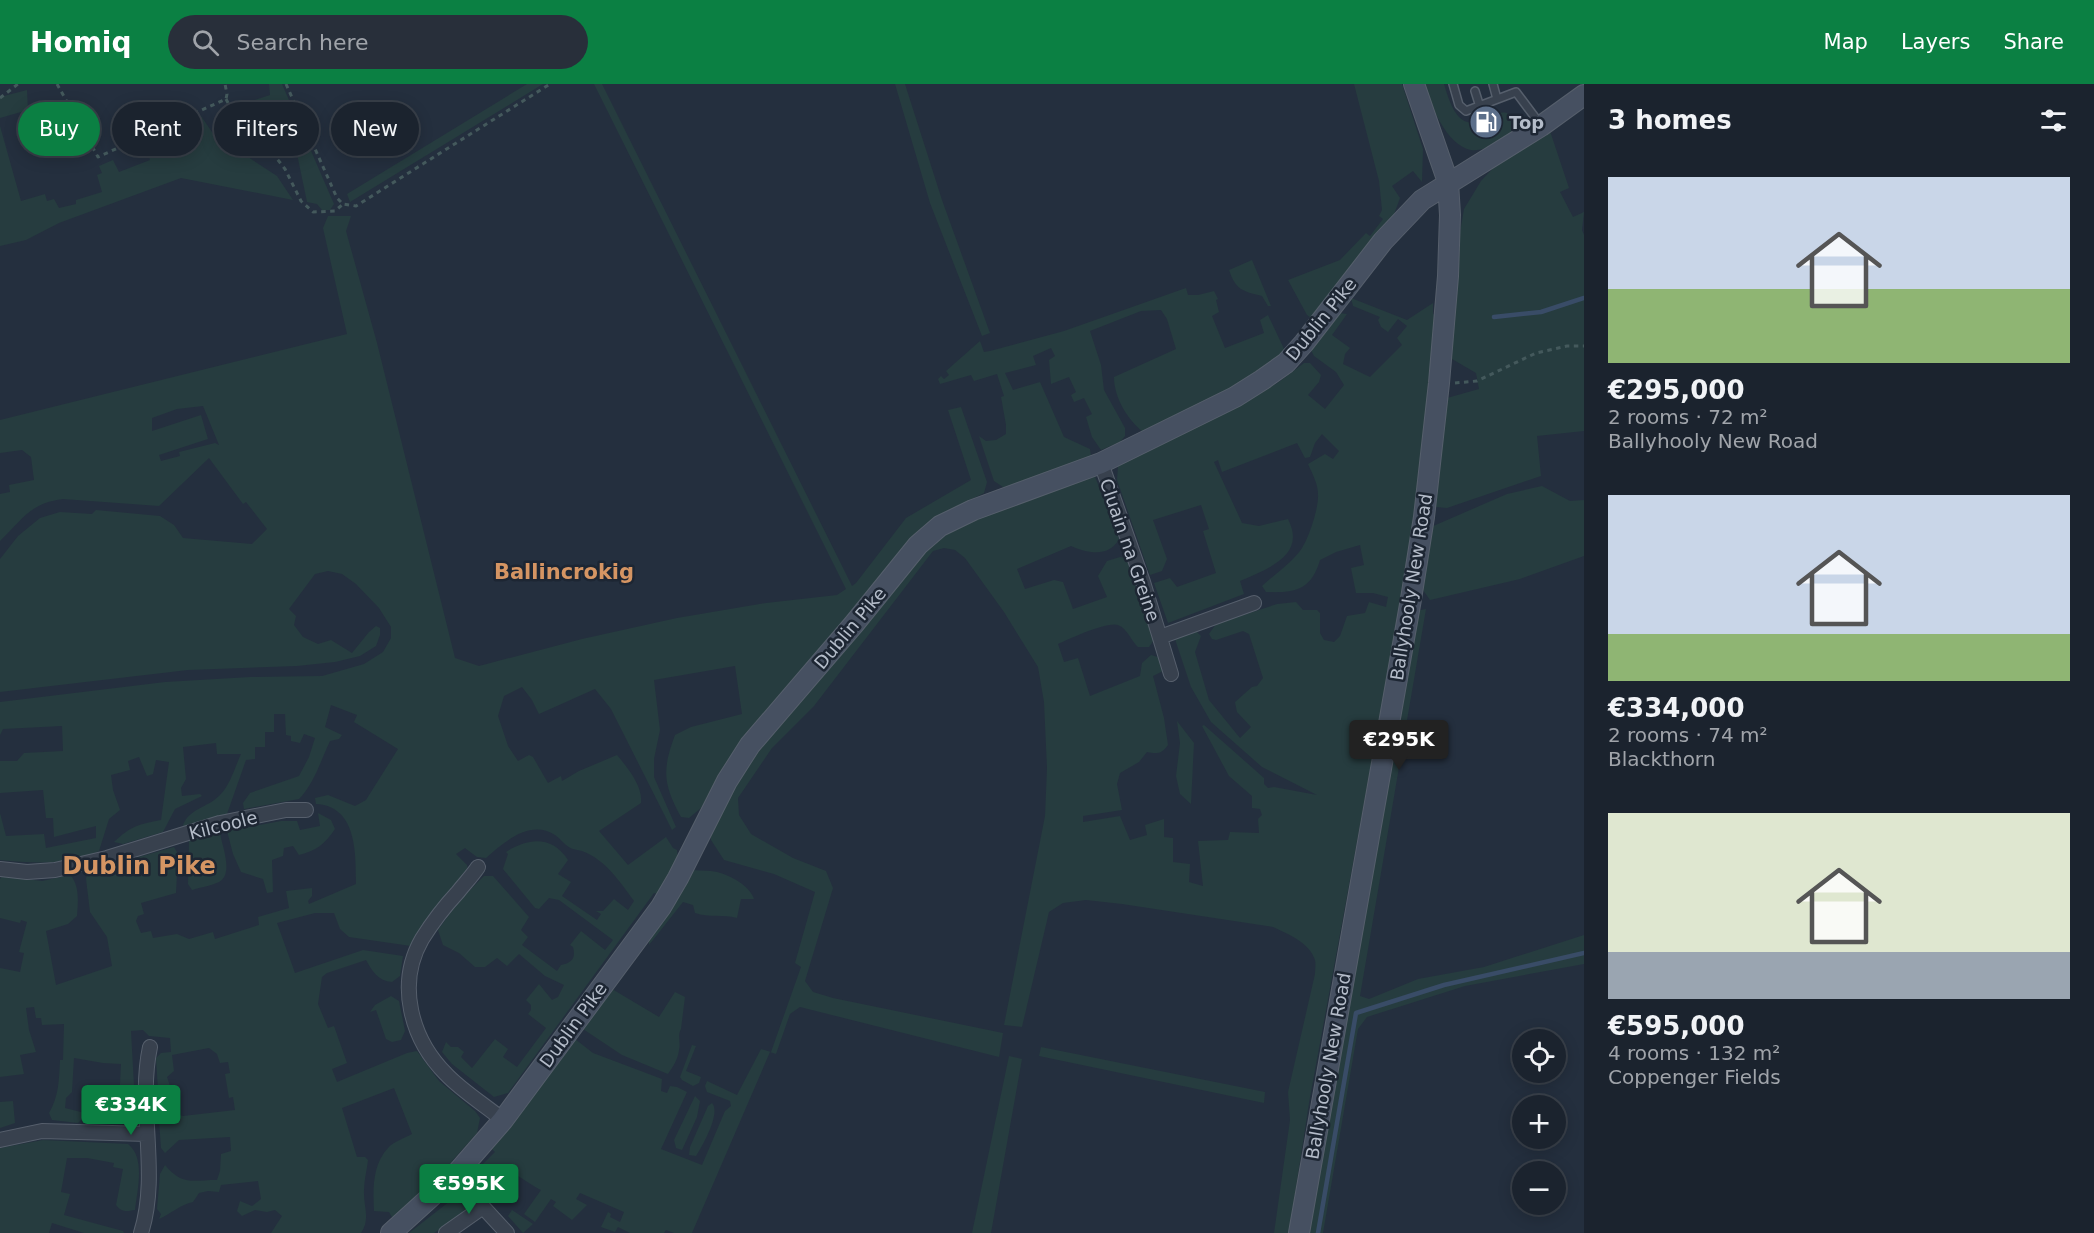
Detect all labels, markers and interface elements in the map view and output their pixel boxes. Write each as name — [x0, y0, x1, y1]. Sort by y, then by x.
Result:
search box — [168, 15, 588, 69]
text: Homiq — [30, 26, 132, 59]
icon: search — [189, 26, 222, 59]
text: Search here — [237, 30, 369, 55]
text: Map — [1824, 30, 1868, 54]
text: Layers — [1901, 30, 1970, 54]
text: Share — [2003, 30, 2064, 54]
chip: Buy — [18, 102, 100, 156]
chip: Rent — [112, 102, 202, 156]
chip: Filters — [214, 102, 319, 156]
chip: New — [331, 102, 419, 156]
fuel station icon: Top — [1468, 104, 1504, 140]
icon: filters — [2037, 104, 2070, 137]
text: 3 homes — [1608, 105, 1732, 135]
place label: Top — [1509, 112, 1544, 133]
icon: home — [1785, 216, 1893, 324]
street label: Dublin Pike — [1281, 273, 1361, 365]
text: €295,000 — [1608, 375, 1745, 405]
text: 2 rooms · 72 m² — [1608, 405, 1768, 429]
text: Ballyhooly New Road — [1608, 429, 1818, 453]
street label: Cluain na Greine — [1096, 476, 1164, 624]
street label: Ballyhooly New Road — [1386, 492, 1436, 682]
icon: home — [1785, 534, 1893, 642]
district label: Ballincrokig — [494, 560, 634, 584]
street label: Dublin Pike — [810, 583, 890, 673]
text: €334,000 — [1608, 693, 1745, 723]
pin: €295K — [1357, 720, 1441, 771]
text: 2 rooms · 74 m² — [1608, 723, 1768, 747]
text: €295K — [1363, 727, 1435, 751]
text: Blackthorn — [1608, 747, 1715, 771]
street label: Kilcoole — [187, 806, 259, 844]
district label: Dublin Pike — [62, 852, 216, 880]
icon: home — [1785, 852, 1893, 960]
street label: Ballyhooly New Road — [1301, 971, 1355, 1161]
street label: Dublin Pike — [535, 978, 611, 1072]
text: €595,000 — [1608, 1011, 1745, 1041]
map controls — [1512, 1029, 1566, 1215]
button: locate — [1512, 1029, 1566, 1083]
text: 4 rooms · 132 m² — [1608, 1041, 1780, 1065]
text: Coppenger Fields — [1608, 1065, 1781, 1089]
pin: €334K — [89, 1085, 173, 1136]
text: €334K — [95, 1092, 167, 1116]
button: + — [1512, 1095, 1566, 1149]
button: − — [1512, 1161, 1566, 1215]
pin: €595K — [427, 1164, 511, 1215]
text: €595K — [433, 1171, 505, 1195]

